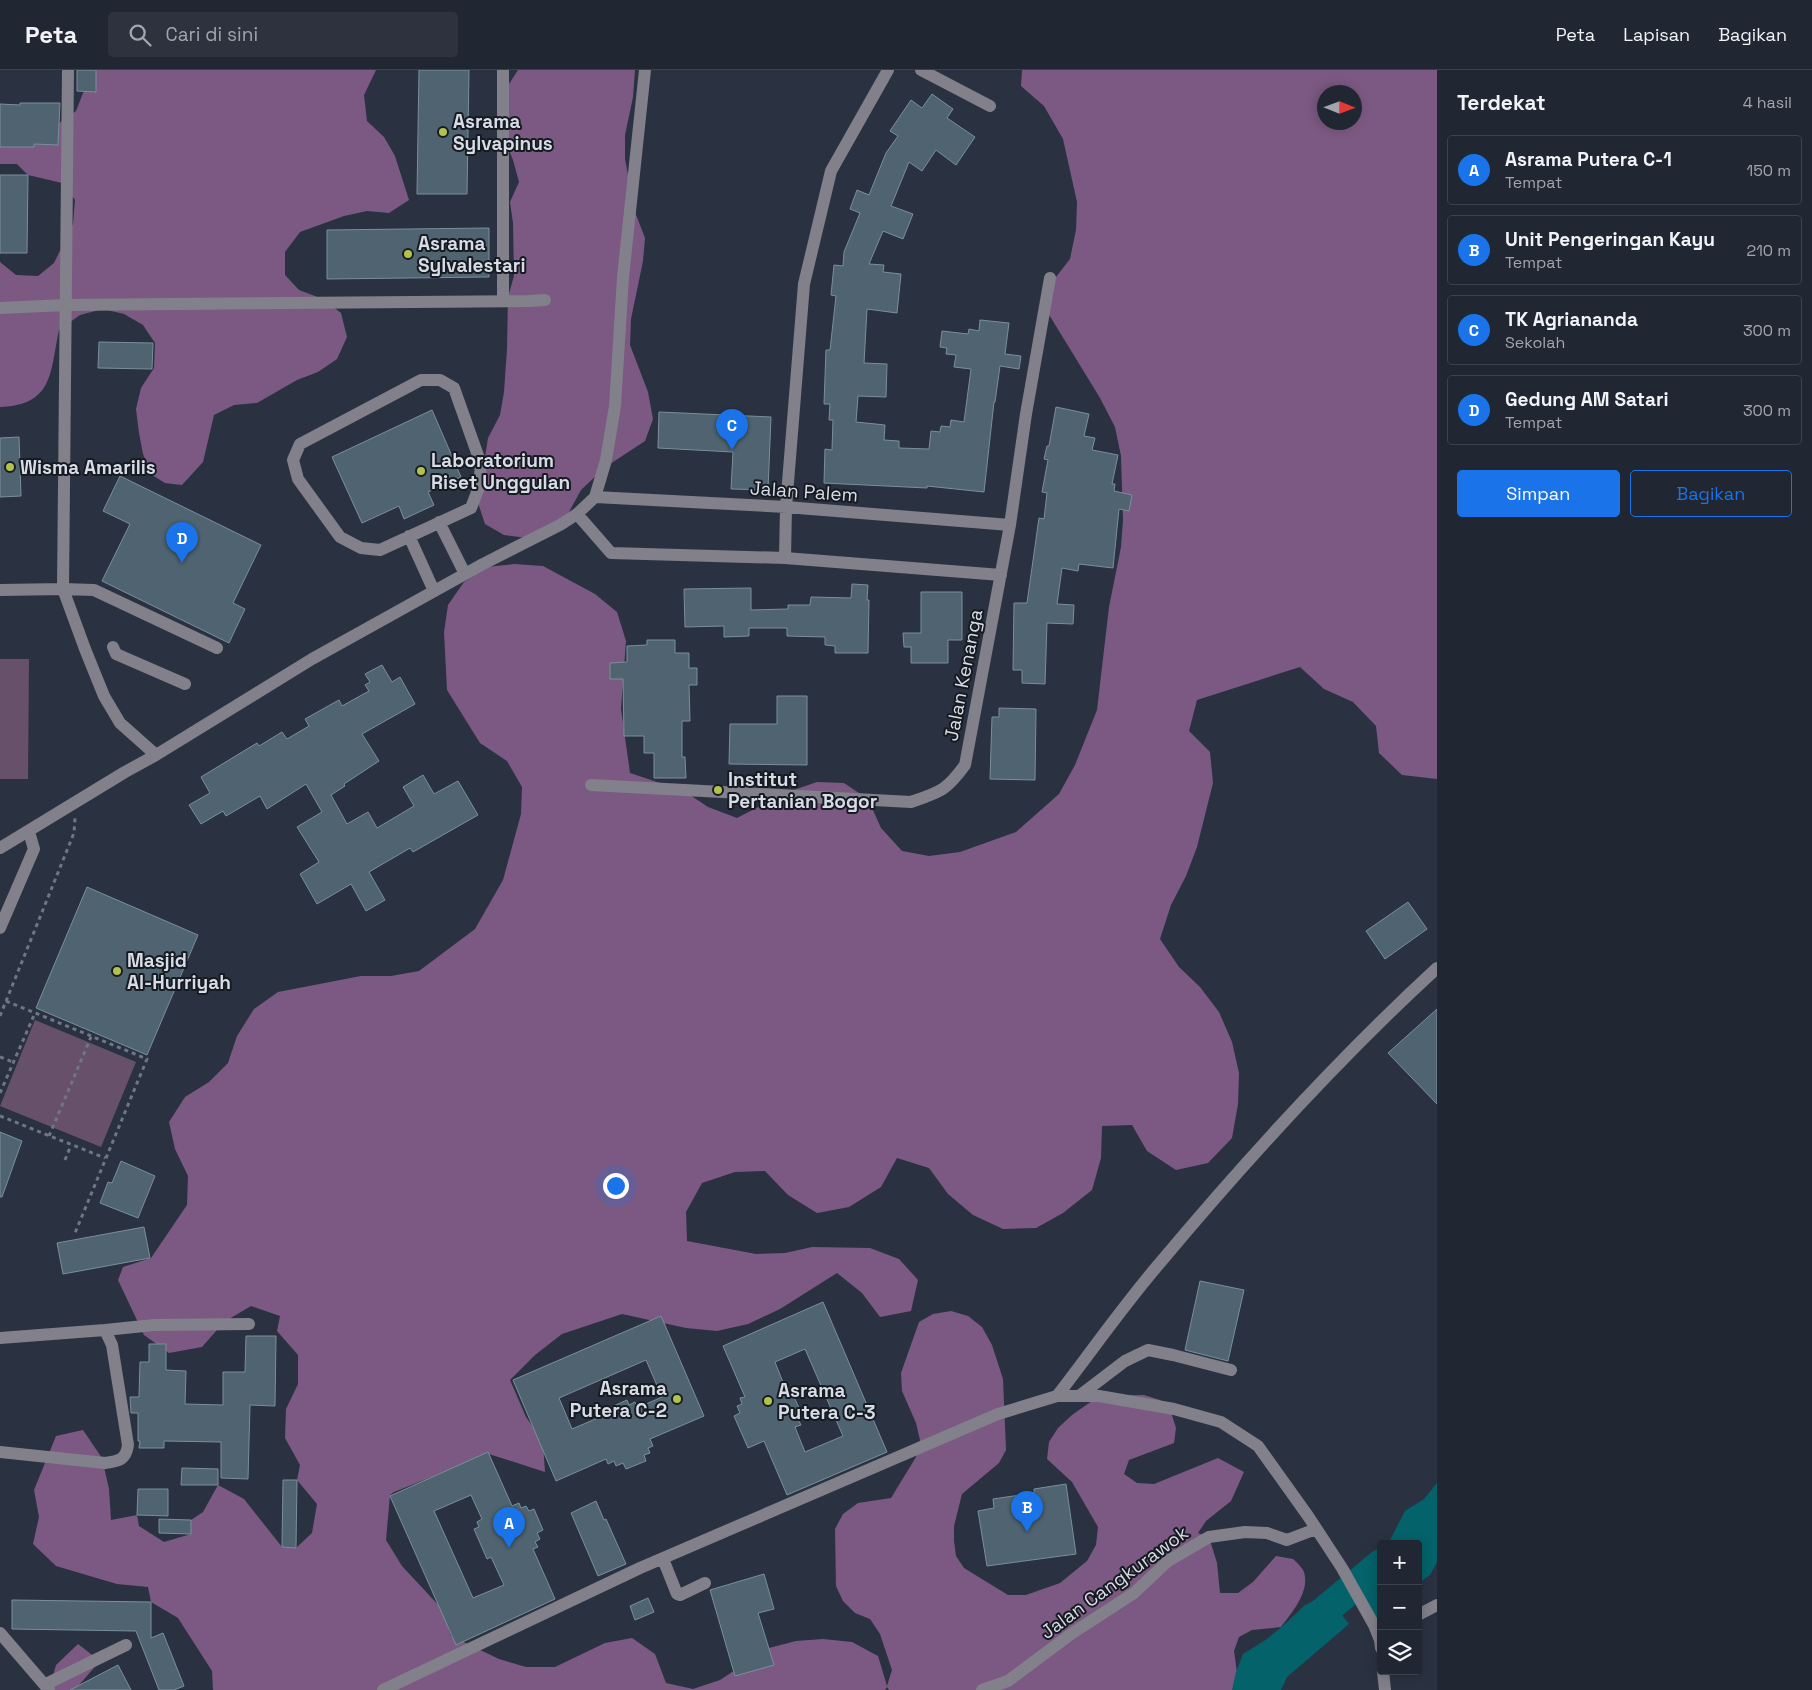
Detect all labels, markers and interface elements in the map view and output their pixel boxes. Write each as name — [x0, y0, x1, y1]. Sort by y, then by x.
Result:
search box — [108, 12, 458, 57]
text: Peta — [25, 19, 78, 50]
icon: search — [126, 21, 154, 49]
text: Cari di sini — [166, 22, 258, 47]
text: Peta — [1556, 23, 1595, 46]
text: Lapisan — [1623, 23, 1690, 46]
text: Bagikan — [1718, 23, 1787, 46]
north arrow — [1317, 85, 1362, 130]
text: Terdekat — [1457, 89, 1546, 116]
text: 4 hasil — [1743, 92, 1792, 113]
place label: Asrama Sylvapinus — [453, 109, 553, 156]
marker: Asrama Sylvapinus — [437, 126, 449, 138]
text: Asrama Putera C-1 — [1505, 147, 1672, 172]
text: A — [1469, 160, 1479, 181]
text: 150 m — [1747, 160, 1791, 181]
text: Tempat — [1505, 172, 1562, 193]
text: Unit Pengeringan Kayu — [1505, 227, 1715, 252]
place label: Asrama Sylvalestari — [418, 231, 525, 278]
text: B — [1469, 240, 1479, 261]
text: 210 m — [1747, 240, 1791, 261]
marker: Asrama Sylvalestari — [402, 248, 414, 260]
text: Tempat — [1505, 252, 1562, 273]
text: TK Agriananda — [1505, 307, 1638, 332]
text: C — [1469, 320, 1479, 341]
text: 300 m — [1743, 320, 1791, 341]
text: Sekolah — [1505, 332, 1565, 353]
text: Gedung AM Satari — [1505, 387, 1668, 412]
text: D — [1469, 400, 1479, 421]
text: 300 m — [1743, 400, 1791, 421]
pin: C — [716, 409, 748, 450]
text: Tempat — [1505, 412, 1562, 433]
place label: Laboratorium Riset Unggulan — [431, 448, 570, 495]
place label: Wisma Amarilis — [20, 455, 156, 480]
marker: Wisma Amarilis — [4, 461, 16, 473]
marker: Laboratorium Riset Unggulan — [415, 465, 427, 477]
button: Simpan — [1457, 470, 1620, 517]
button: Bagikan — [1630, 470, 1792, 517]
street label: Jalan Palem — [749, 475, 859, 508]
pin: D — [166, 522, 198, 563]
street label: Jalan Kenanga — [938, 607, 989, 743]
place label: Institut Pertanian Bogor — [728, 767, 877, 814]
marker: Institut Pertanian Bogor — [712, 784, 724, 796]
place label: Masjid Al-Hurriyah — [127, 948, 231, 995]
marker: Masjid Al-Hurriyah — [111, 965, 123, 977]
your location — [603, 1173, 629, 1199]
place label: Asrama Putera C-2 — [570, 1376, 667, 1423]
place label: Asrama Putera C-3 — [778, 1378, 876, 1425]
marker: Asrama Putera C-2 — [671, 1393, 683, 1405]
marker: Asrama Putera C-3 — [762, 1395, 774, 1407]
pin: B — [1011, 1491, 1043, 1532]
pin: A — [493, 1507, 525, 1548]
street label: Jalan Cangkurawok — [1035, 1520, 1193, 1645]
map controls — [1377, 1540, 1422, 1675]
button: + — [1377, 1540, 1422, 1585]
button: − — [1377, 1585, 1422, 1630]
button: layers — [1377, 1630, 1422, 1675]

